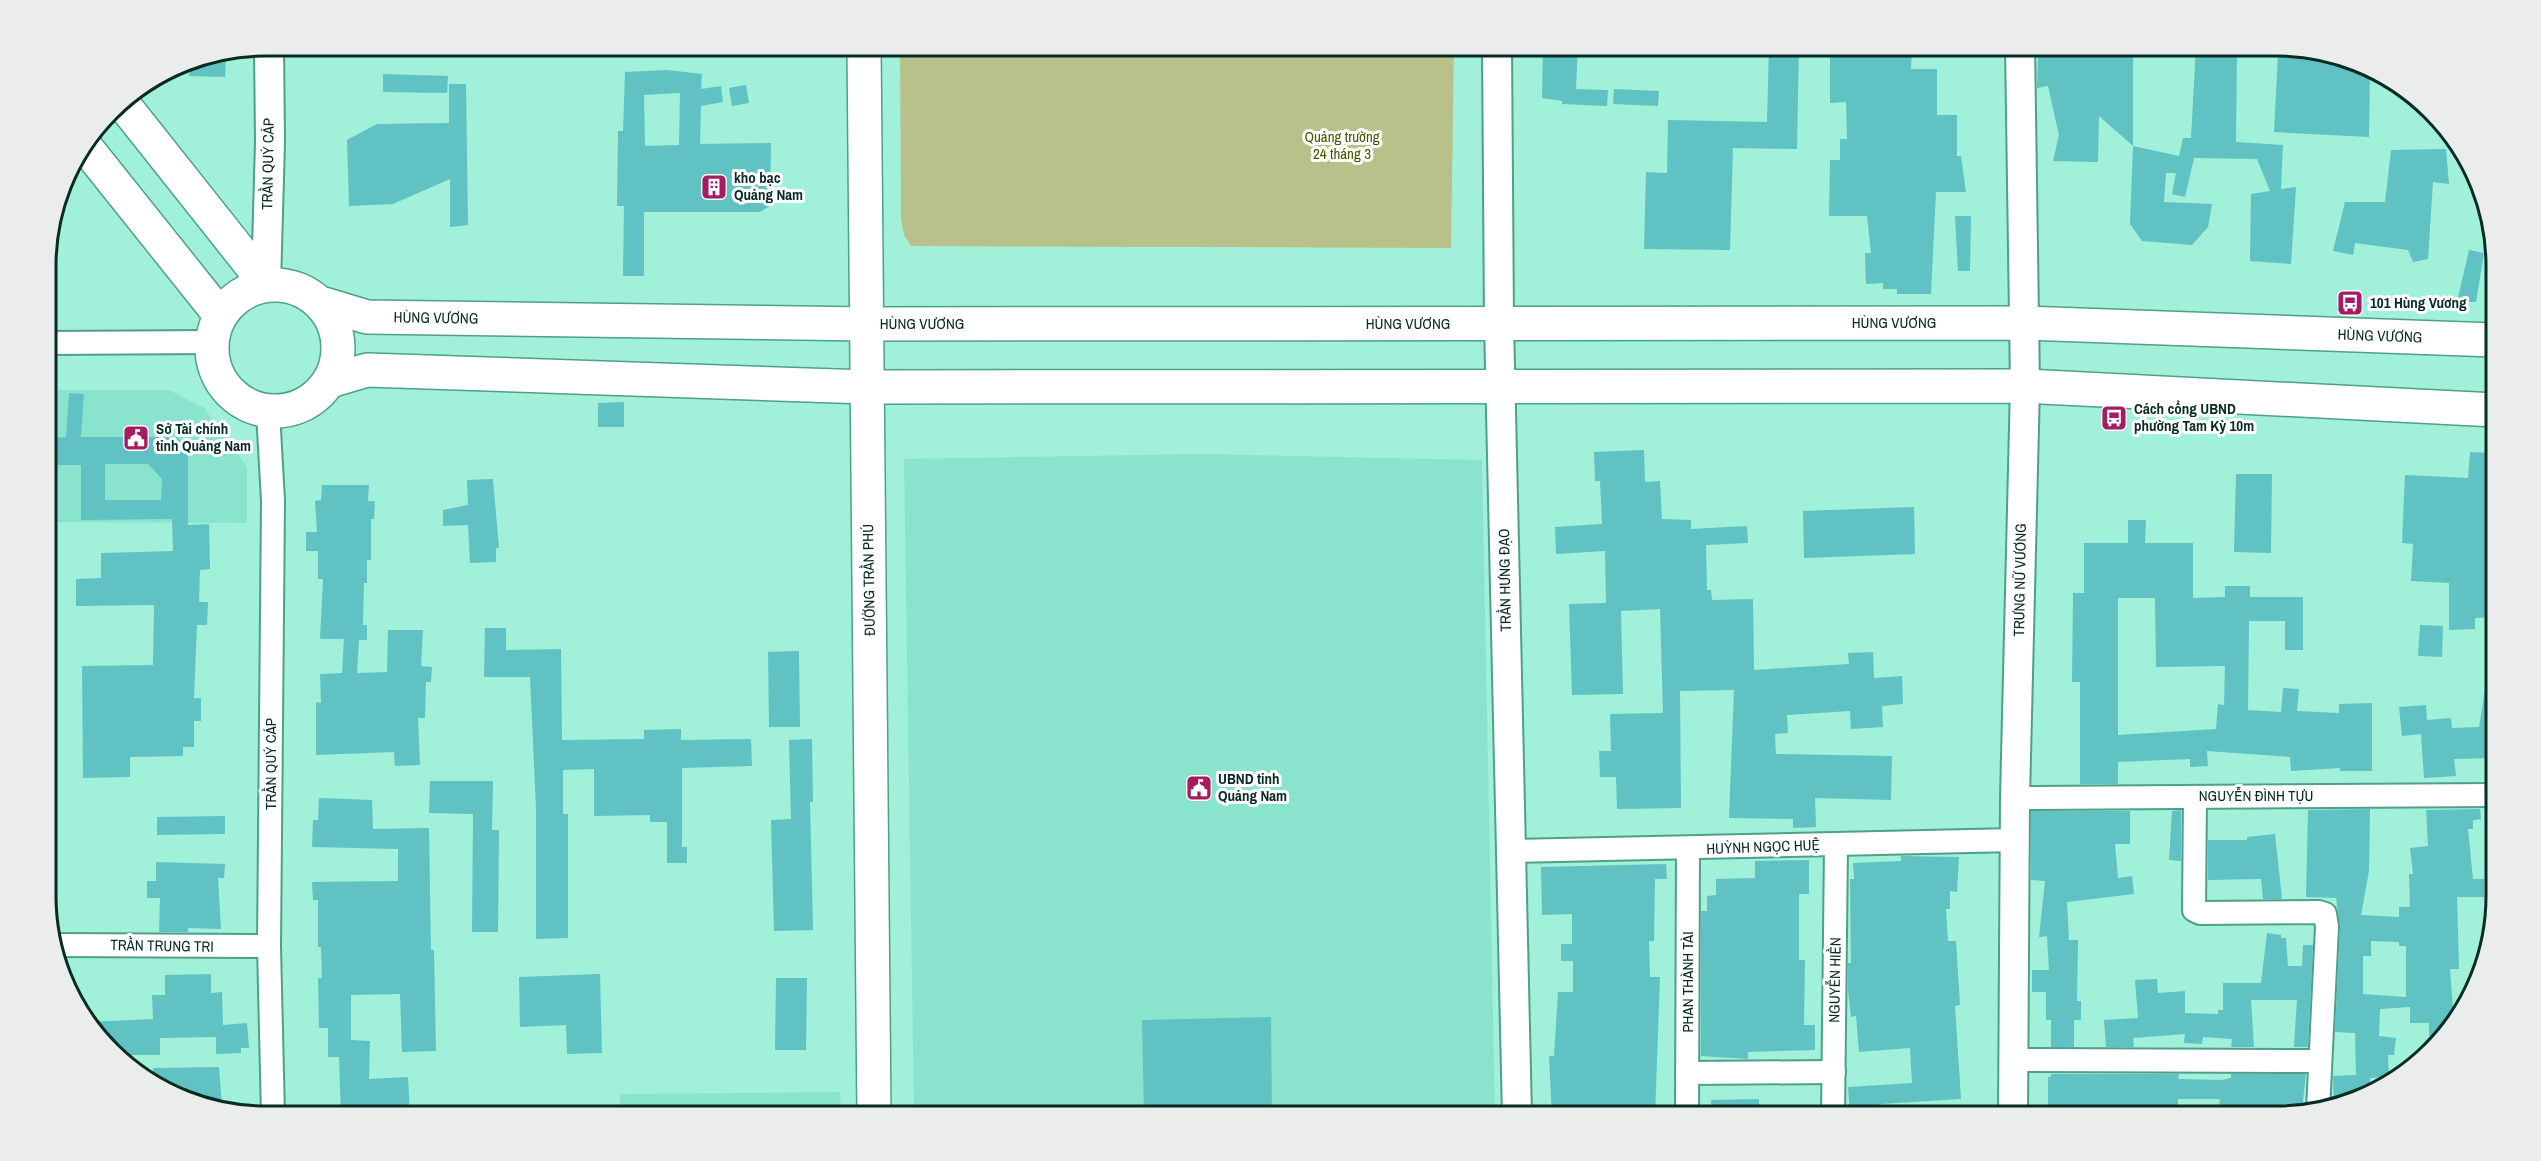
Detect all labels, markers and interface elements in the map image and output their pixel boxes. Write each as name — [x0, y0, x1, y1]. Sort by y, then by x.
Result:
street label: TRẦN QUÝ CÁP — [256, 118, 279, 210]
park label: Quảng trường 24 tháng 3 — [1304, 126, 1380, 164]
place label: kho bạc Quảng Nam — [734, 167, 803, 205]
building icon: kho bạc Quảng Nam — [699, 172, 729, 202]
bus stop icon: 101 Hùng Vương — [2335, 288, 2365, 318]
place label: 101 Hùng Vương — [2370, 292, 2467, 313]
street label: HÙNG VƯƠNG — [393, 306, 479, 329]
street label: HÙNG VƯƠNG — [1852, 312, 1936, 333]
street label: HÙNG VƯƠNG — [880, 313, 964, 334]
street label: HÙNG VƯƠNG — [1366, 313, 1450, 334]
street label: HÙNG VƯƠNG — [2337, 324, 2423, 347]
place label: Cách cổng UBND phường Tam Kỳ 10m — [2134, 398, 2254, 436]
bus stop icon: Cách cổng UBND phường Tam Kỳ 10m — [2099, 403, 2129, 433]
place label: Sở Tài chính tỉnh Quảng Nam — [156, 418, 251, 456]
public building icon: Sở Tài chính tỉnh Quảng Nam — [121, 423, 151, 453]
street label: TRƯNG NỮ VƯƠNG — [2008, 523, 2031, 637]
street label: ĐƯỜNG TRẦN PHÚ — [857, 524, 880, 636]
street label: TRẦN HƯNG ĐẠO — [1493, 528, 1516, 632]
street label: TRẦN QUÝ CÁP — [260, 718, 281, 810]
place label: UBND tỉnh Quảng Nam — [1218, 768, 1287, 806]
public building icon: UBND tỉnh Quảng Nam — [1184, 773, 1214, 803]
street label: NGUYỄN ĐÌNH TỰU — [2199, 785, 2313, 806]
street label: HUỲNH NGỌC HUỆ — [1706, 834, 1820, 859]
street label: PHAN THÀNH TÀI — [1677, 931, 1698, 1033]
street label: TRẦN TRUNG TRI — [110, 934, 214, 957]
street label: NGUYỄN HIỀN — [1823, 937, 1846, 1023]

